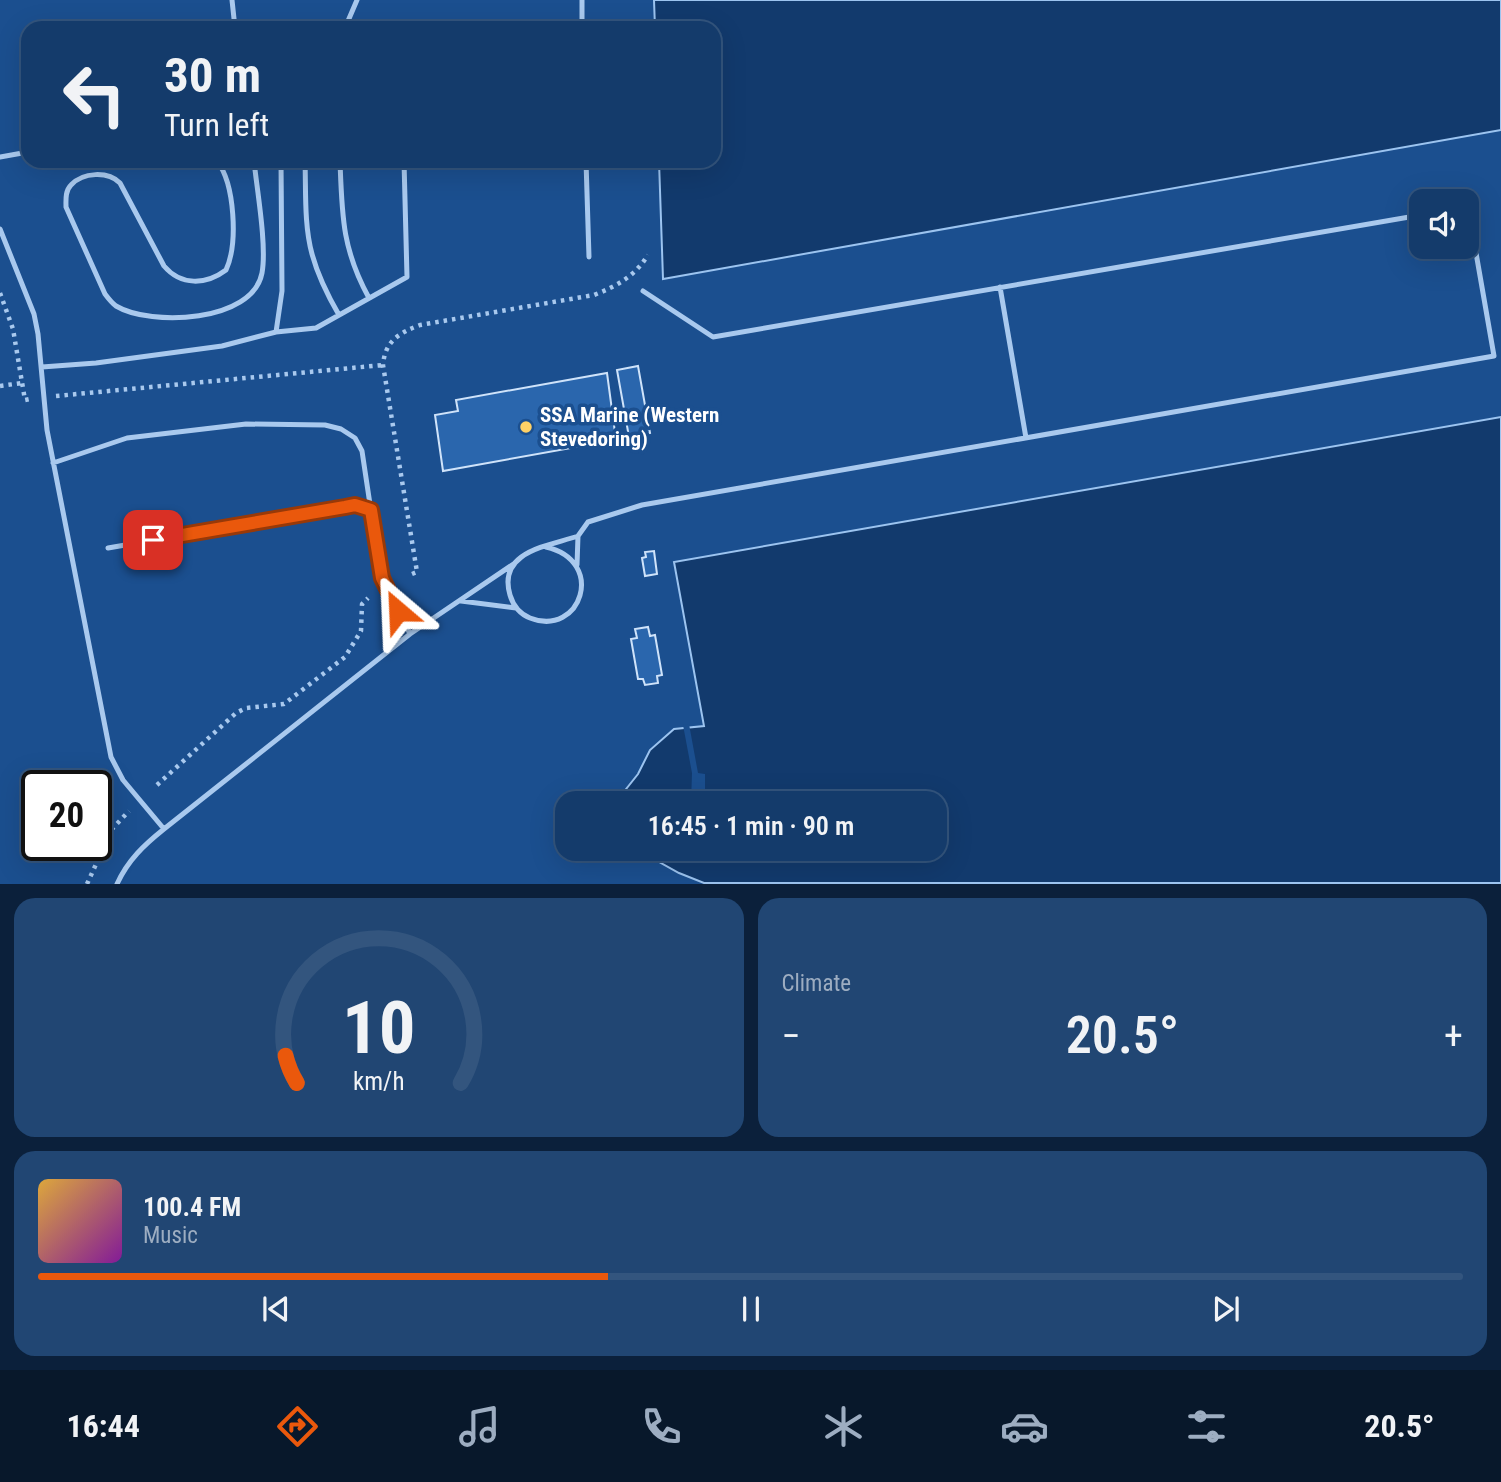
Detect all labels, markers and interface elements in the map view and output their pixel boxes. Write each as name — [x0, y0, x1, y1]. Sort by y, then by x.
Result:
text: 30 m — [164, 47, 261, 104]
icon: left — [49, 49, 140, 140]
text: Turn left — [164, 106, 269, 144]
map controls — [1409, 189, 1479, 259]
button: sound — [1409, 189, 1479, 259]
place label: SSA Marine (Western Stevedoring) — [540, 403, 719, 451]
marker: SSA Marine (Western Stevedoring) — [518, 419, 534, 435]
pin — [123, 510, 183, 570]
icon: arrive — [134, 521, 172, 559]
position arrow — [361, 574, 435, 648]
speed limit sign: 20 — [21, 770, 112, 861]
text: 16:45 · 1 min · 90 m — [648, 811, 854, 841]
text: Climate — [782, 970, 851, 997]
text: 10 — [342, 986, 416, 1072]
text: 20.5° — [1066, 1005, 1179, 1066]
text: − — [782, 1014, 801, 1058]
text: + — [1444, 1014, 1463, 1058]
text: km/h — [353, 1067, 404, 1096]
text: 100.4 FM — [143, 1192, 241, 1222]
text: Music — [143, 1222, 198, 1249]
icon: previous — [257, 1290, 295, 1328]
icon: pause — [732, 1290, 770, 1328]
icon: next — [1207, 1290, 1245, 1328]
icon: directions — [273, 1402, 322, 1451]
icon: music — [455, 1402, 504, 1451]
icon: phone — [637, 1402, 686, 1451]
icon: climate — [819, 1402, 868, 1451]
icon: car — [1000, 1402, 1049, 1451]
icon: filters — [1182, 1402, 1231, 1451]
text: 16:44 — [66, 1407, 140, 1445]
text: 20.5° — [1364, 1407, 1434, 1445]

